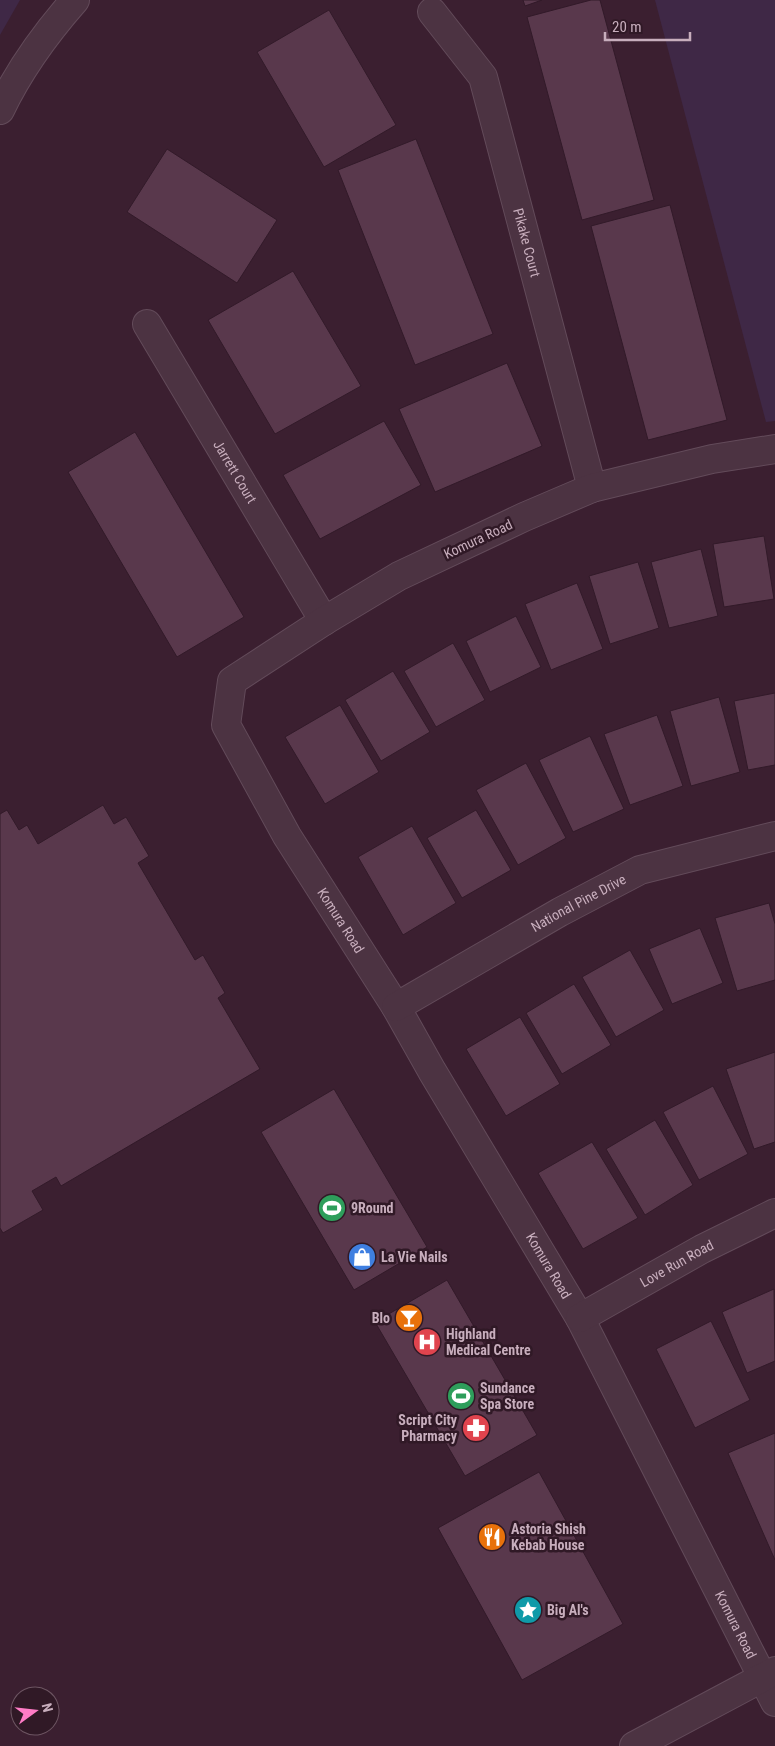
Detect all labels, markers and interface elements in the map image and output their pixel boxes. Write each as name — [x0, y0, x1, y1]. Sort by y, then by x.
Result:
scale bar — [605, 10, 690, 42]
text: 20 m — [612, 18, 642, 36]
street label: Pikake Court — [510, 207, 544, 279]
street label: Jarrett Court — [210, 437, 260, 506]
street label: Komura Road — [441, 516, 515, 562]
street label: National Pine Drive — [528, 871, 629, 935]
street label: Komura Road — [314, 885, 367, 956]
sports icon: 9Round — [317, 1193, 347, 1223]
place label: 9Round — [351, 1200, 394, 1216]
street label: Komura Road — [523, 1230, 575, 1302]
street label: Love Run Road — [637, 1237, 716, 1290]
shop icon: La Vie Nails — [347, 1242, 377, 1272]
place label: La Vie Nails — [381, 1249, 448, 1265]
bar icon: Blo — [394, 1303, 424, 1333]
place label: Blo — [372, 1310, 390, 1326]
place label: Highland Medical Centre — [446, 1326, 531, 1358]
hospital icon: Highland Medical Centre — [412, 1327, 442, 1357]
place label: Sundance Spa Store — [480, 1380, 535, 1412]
sports icon: Sundance Spa Store — [446, 1381, 476, 1411]
place label: Script City Pharmacy — [398, 1412, 458, 1444]
pharmacy icon: Script City Pharmacy — [461, 1413, 491, 1443]
place label: Astoria Shish Kebab House — [511, 1521, 586, 1553]
restaurant icon: Astoria Shish Kebab House — [477, 1522, 507, 1552]
street label: Komura Road — [712, 1588, 760, 1661]
place icon: Big Al's — [513, 1595, 543, 1625]
place label: Big Al's — [547, 1602, 589, 1618]
north arrow — [10, 1686, 60, 1736]
text: N — [39, 1701, 56, 1714]

